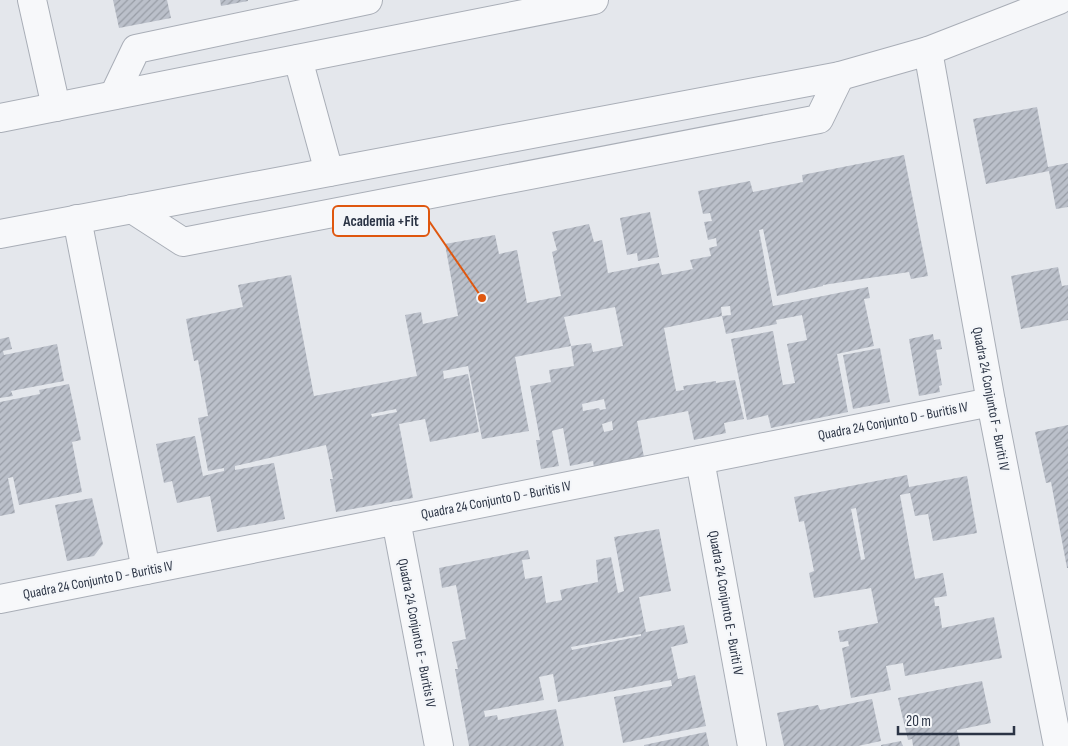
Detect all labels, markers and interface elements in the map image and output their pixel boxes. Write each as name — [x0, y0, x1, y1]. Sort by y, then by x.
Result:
callout: Academia +Fit — [333, 206, 429, 236]
text: Academia +Fit — [342, 212, 419, 231]
street label: Quadra 24 Conjunto F - Buriti IV — [969, 326, 1013, 473]
street label: Quadra 24 Conjunto D - Buritis IV — [816, 398, 970, 444]
street label: Quadra 24 Conjunto D - Buritis IV — [419, 477, 573, 523]
street label: Quadra 24 Conjunto E - Buriti IV — [705, 529, 747, 677]
street label: Quadra 24 Conjunto D - Buritis IV — [21, 557, 175, 603]
street label: Quadra 24 Conjunto E - Buritis IV — [394, 557, 440, 710]
scale bar — [898, 704, 1014, 736]
text: 20 m — [906, 712, 931, 731]

